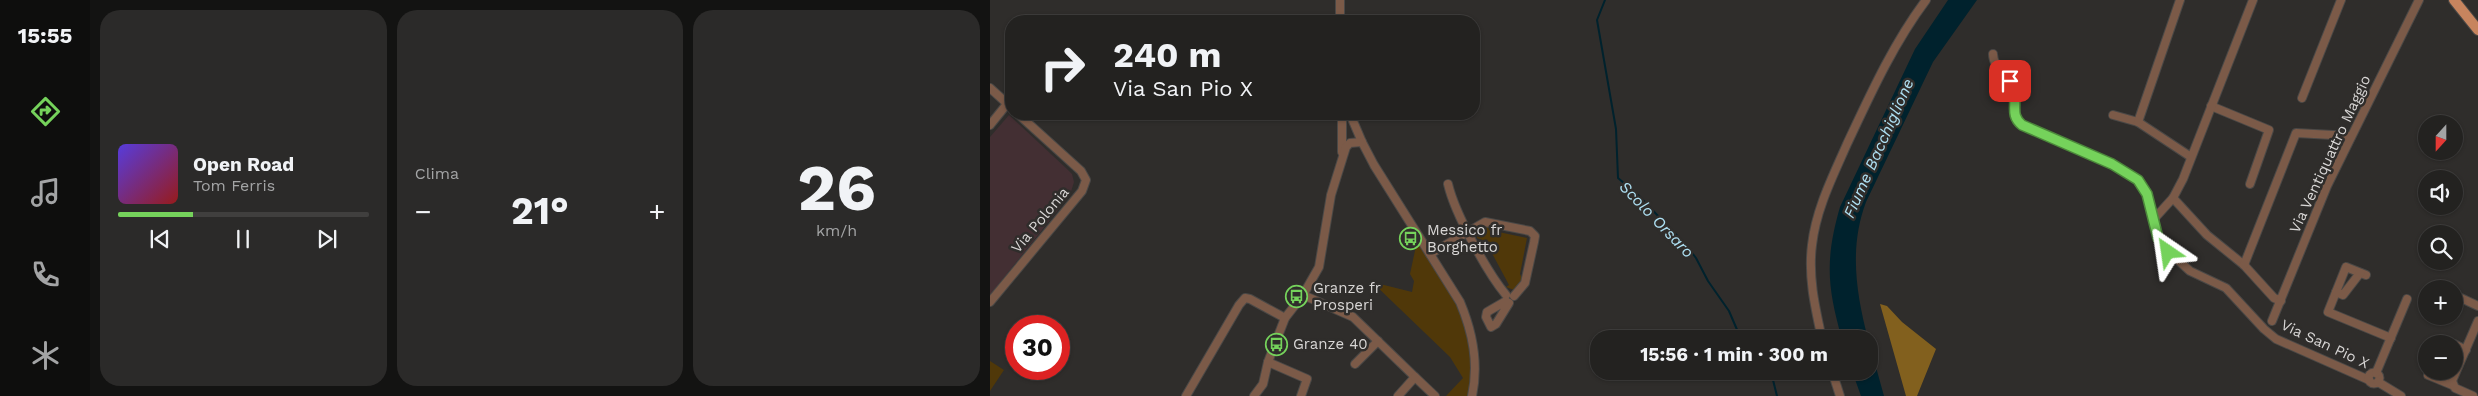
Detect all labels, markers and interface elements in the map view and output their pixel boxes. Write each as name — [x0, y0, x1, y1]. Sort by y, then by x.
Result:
text: 15:55 — [18, 23, 72, 48]
text: 240 m — [1113, 34, 1222, 76]
icon: right — [1030, 35, 1095, 100]
pin — [1989, 60, 2031, 102]
icon: arrive — [1996, 67, 2024, 95]
street label: Via Ventiquattro Maggio — [2285, 72, 2375, 236]
text: Via San Pio X — [1113, 76, 1253, 101]
water label: Fiume Bacchiglione — [1839, 76, 1918, 221]
icon: directions — [28, 94, 63, 129]
north arrow — [2418, 115, 2462, 160]
map controls — [2418, 115, 2463, 380]
text: 26 — [797, 150, 876, 226]
text: Open Road — [193, 153, 294, 176]
text: Clima — [415, 164, 459, 183]
button: sound — [2418, 170, 2463, 215]
icon: music — [28, 175, 63, 210]
text: Tom Ferris — [193, 176, 275, 195]
water label: Scolo Orsaro — [1615, 177, 1698, 262]
street label: Via Polonia — [1007, 183, 1073, 257]
text: 21° — [511, 189, 569, 233]
text: − — [415, 195, 432, 228]
text: + — [648, 195, 665, 228]
text: km/h — [816, 221, 857, 240]
place label: Messico fr Borghetto — [1427, 221, 1502, 256]
icon: previous — [146, 225, 174, 253]
icon: pause — [229, 225, 257, 253]
icon: next — [313, 225, 341, 253]
position arrow — [2141, 225, 2193, 277]
button: search — [2418, 225, 2463, 270]
bus stop icon: Messico fr Borghetto — [1399, 227, 1423, 251]
icon: phone — [28, 257, 63, 292]
place label: Granze fr Prosperi — [1313, 279, 1381, 314]
button: + — [2418, 280, 2463, 325]
bus stop icon: Granze fr Prosperi — [1285, 285, 1309, 309]
speed limit sign: 30 — [1005, 315, 1070, 380]
street label: Via San Pio X — [2278, 316, 2372, 372]
bus stop icon: Granze 40 — [1265, 332, 1289, 356]
place label: Granze 40 — [1293, 335, 1368, 353]
button: − — [2418, 335, 2463, 380]
icon: climate — [28, 338, 63, 373]
text: 15:56 · 1 min · 300 m — [1640, 343, 1828, 366]

